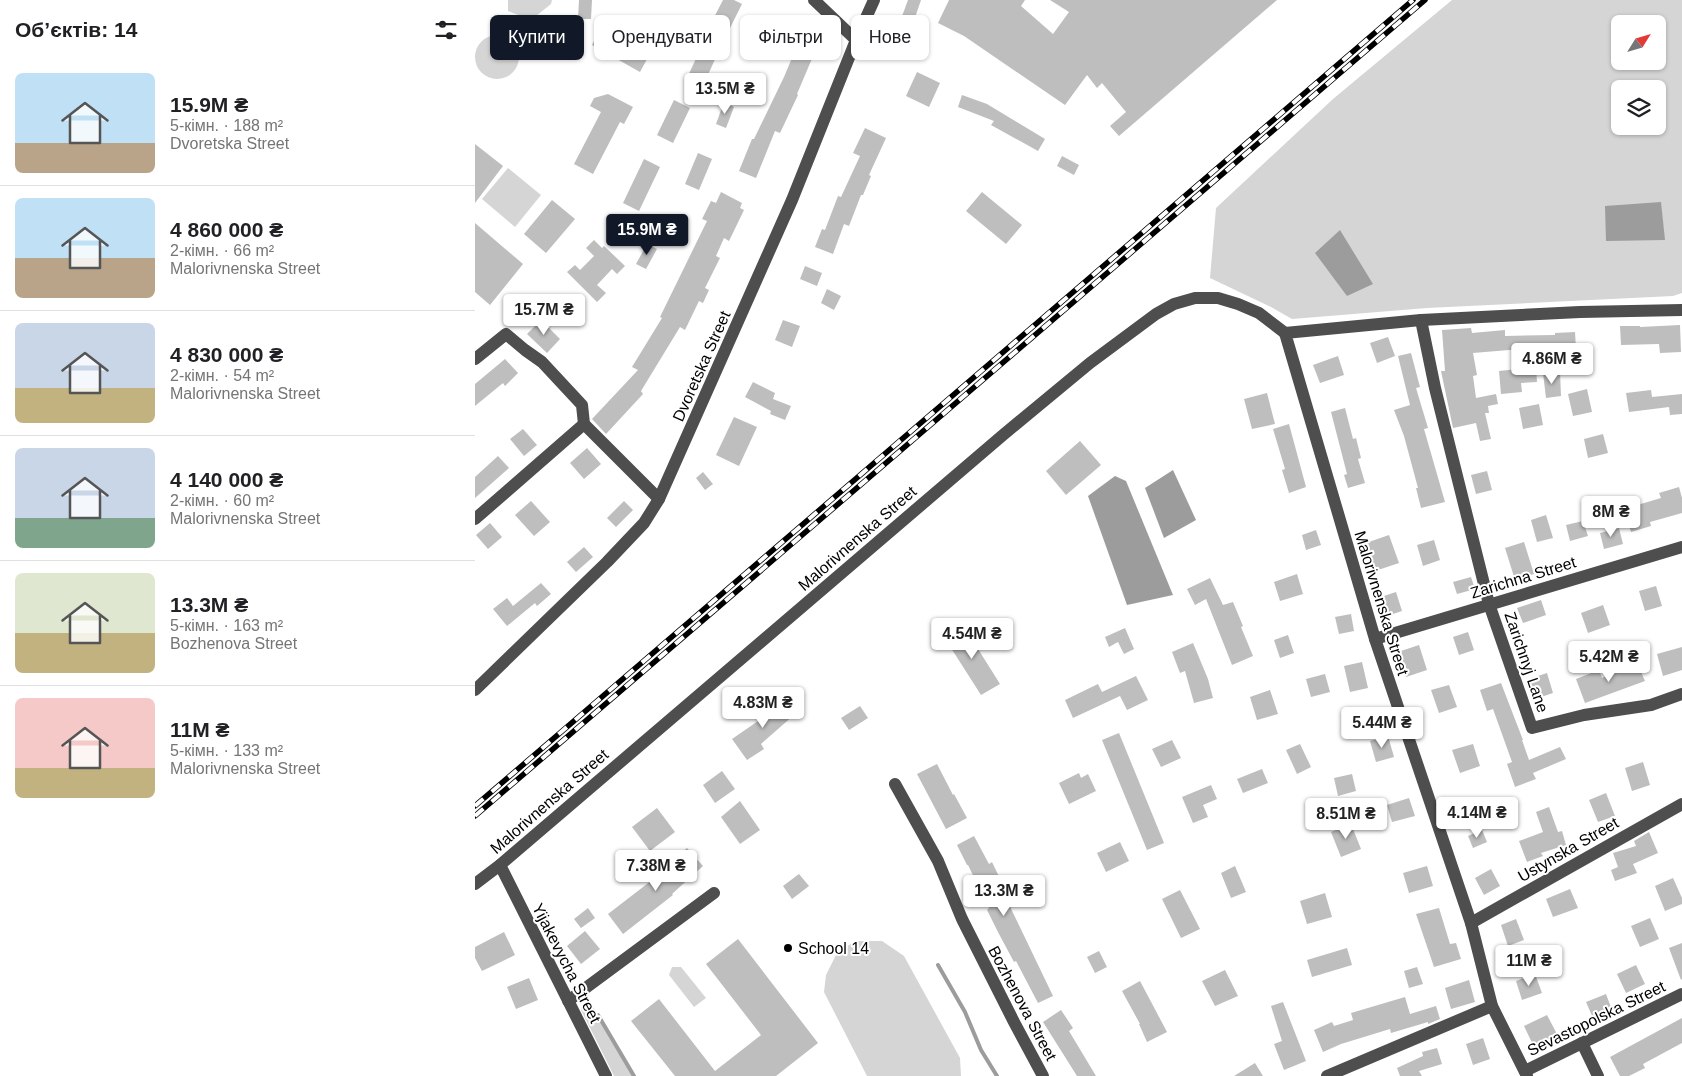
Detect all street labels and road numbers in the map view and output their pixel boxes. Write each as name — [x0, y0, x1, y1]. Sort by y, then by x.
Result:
street label: Dvoretska Street — [669, 308, 734, 424]
street label: Malorivnenska Street — [795, 482, 920, 594]
street label: Malorivnenska Street — [1351, 529, 1412, 678]
street label: Zarichna Street — [1468, 553, 1578, 602]
street label: Zarichnyj Lane — [1501, 610, 1552, 715]
street label: Malorivnenska Street — [487, 745, 612, 857]
street label: Ustynska Street — [1515, 814, 1622, 885]
street label: Yijakevycha Street — [529, 901, 604, 1026]
street label: Bozhenova Street — [985, 943, 1060, 1064]
street label: Sevastopolska Street — [1525, 977, 1668, 1059]

